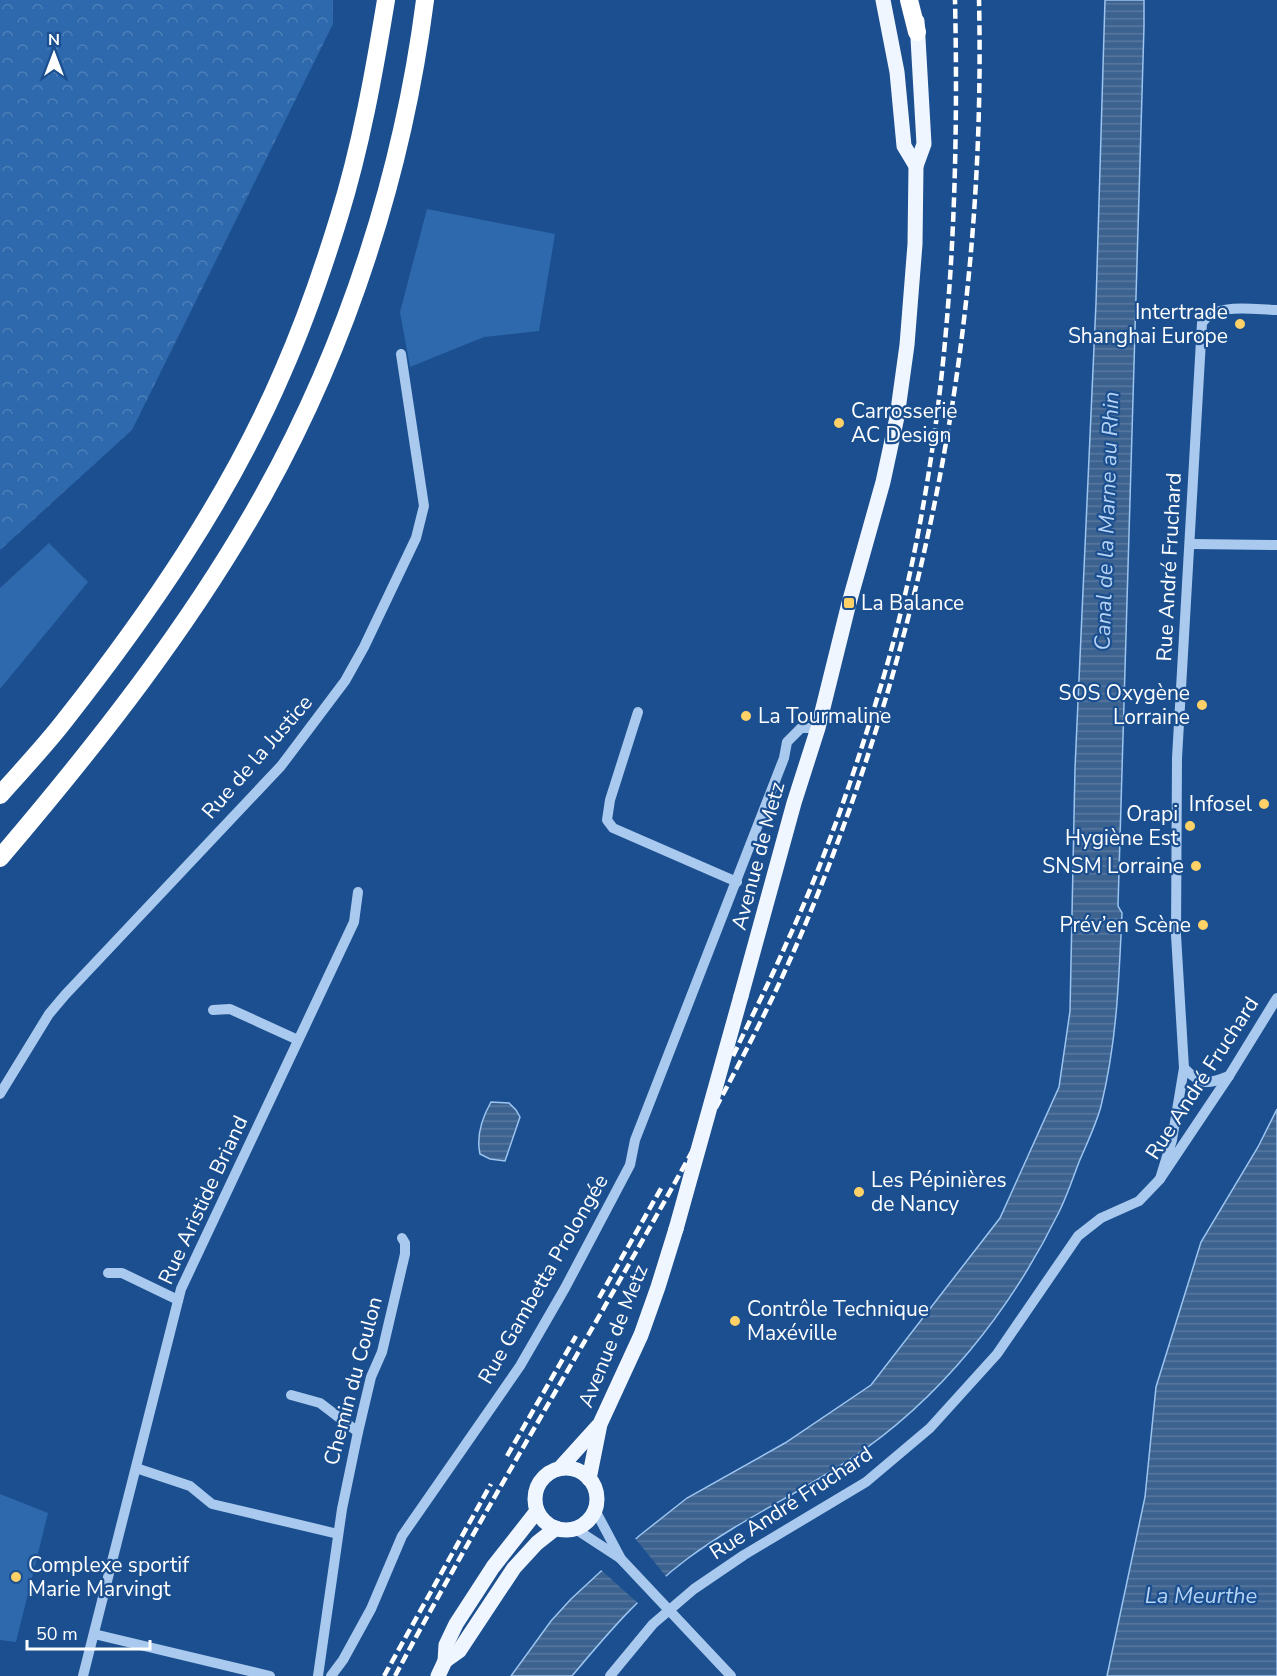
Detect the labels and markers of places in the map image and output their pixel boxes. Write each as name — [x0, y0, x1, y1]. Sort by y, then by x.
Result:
place label: Intertrade Shanghai Europe — [1068, 298, 1228, 350]
marker: Intertrade Shanghai Europe — [1233, 317, 1247, 331]
place label: Carrosserie AC Design — [851, 397, 957, 449]
marker: Carrosserie AC Design — [832, 416, 846, 430]
place label: La Balance — [861, 589, 964, 617]
marker: La Balance — [842, 596, 856, 610]
place label: SOS Oxygène Lorraine — [1059, 679, 1190, 731]
marker: SOS Oxygène Lorraine — [1195, 698, 1209, 712]
place label: La Tourmaline — [758, 702, 891, 730]
marker: La Tourmaline — [739, 709, 753, 723]
place label: Infosel — [1189, 790, 1253, 818]
marker: Infosel — [1257, 797, 1271, 811]
place label: Orapi Hygiène Est — [1065, 800, 1179, 852]
marker: Orapi Hygiène Est — [1183, 819, 1197, 833]
place label: SNSM Lorraine — [1042, 852, 1184, 880]
marker: SNSM Lorraine — [1189, 859, 1203, 873]
place label: Prév’en Scène — [1059, 911, 1191, 939]
marker: Prév’en Scène — [1196, 918, 1210, 932]
place label: Les Pépinières de Nancy — [871, 1166, 1007, 1218]
marker: Les Pépinières de Nancy — [852, 1185, 866, 1199]
place label: Contrôle Technique Maxéville — [747, 1295, 929, 1347]
marker: Contrôle Technique Maxéville — [728, 1314, 742, 1328]
place label: Complexe sportif Marie Marvingt — [28, 1551, 190, 1603]
marker: Complexe sportif Marie Marvingt — [9, 1570, 23, 1584]

